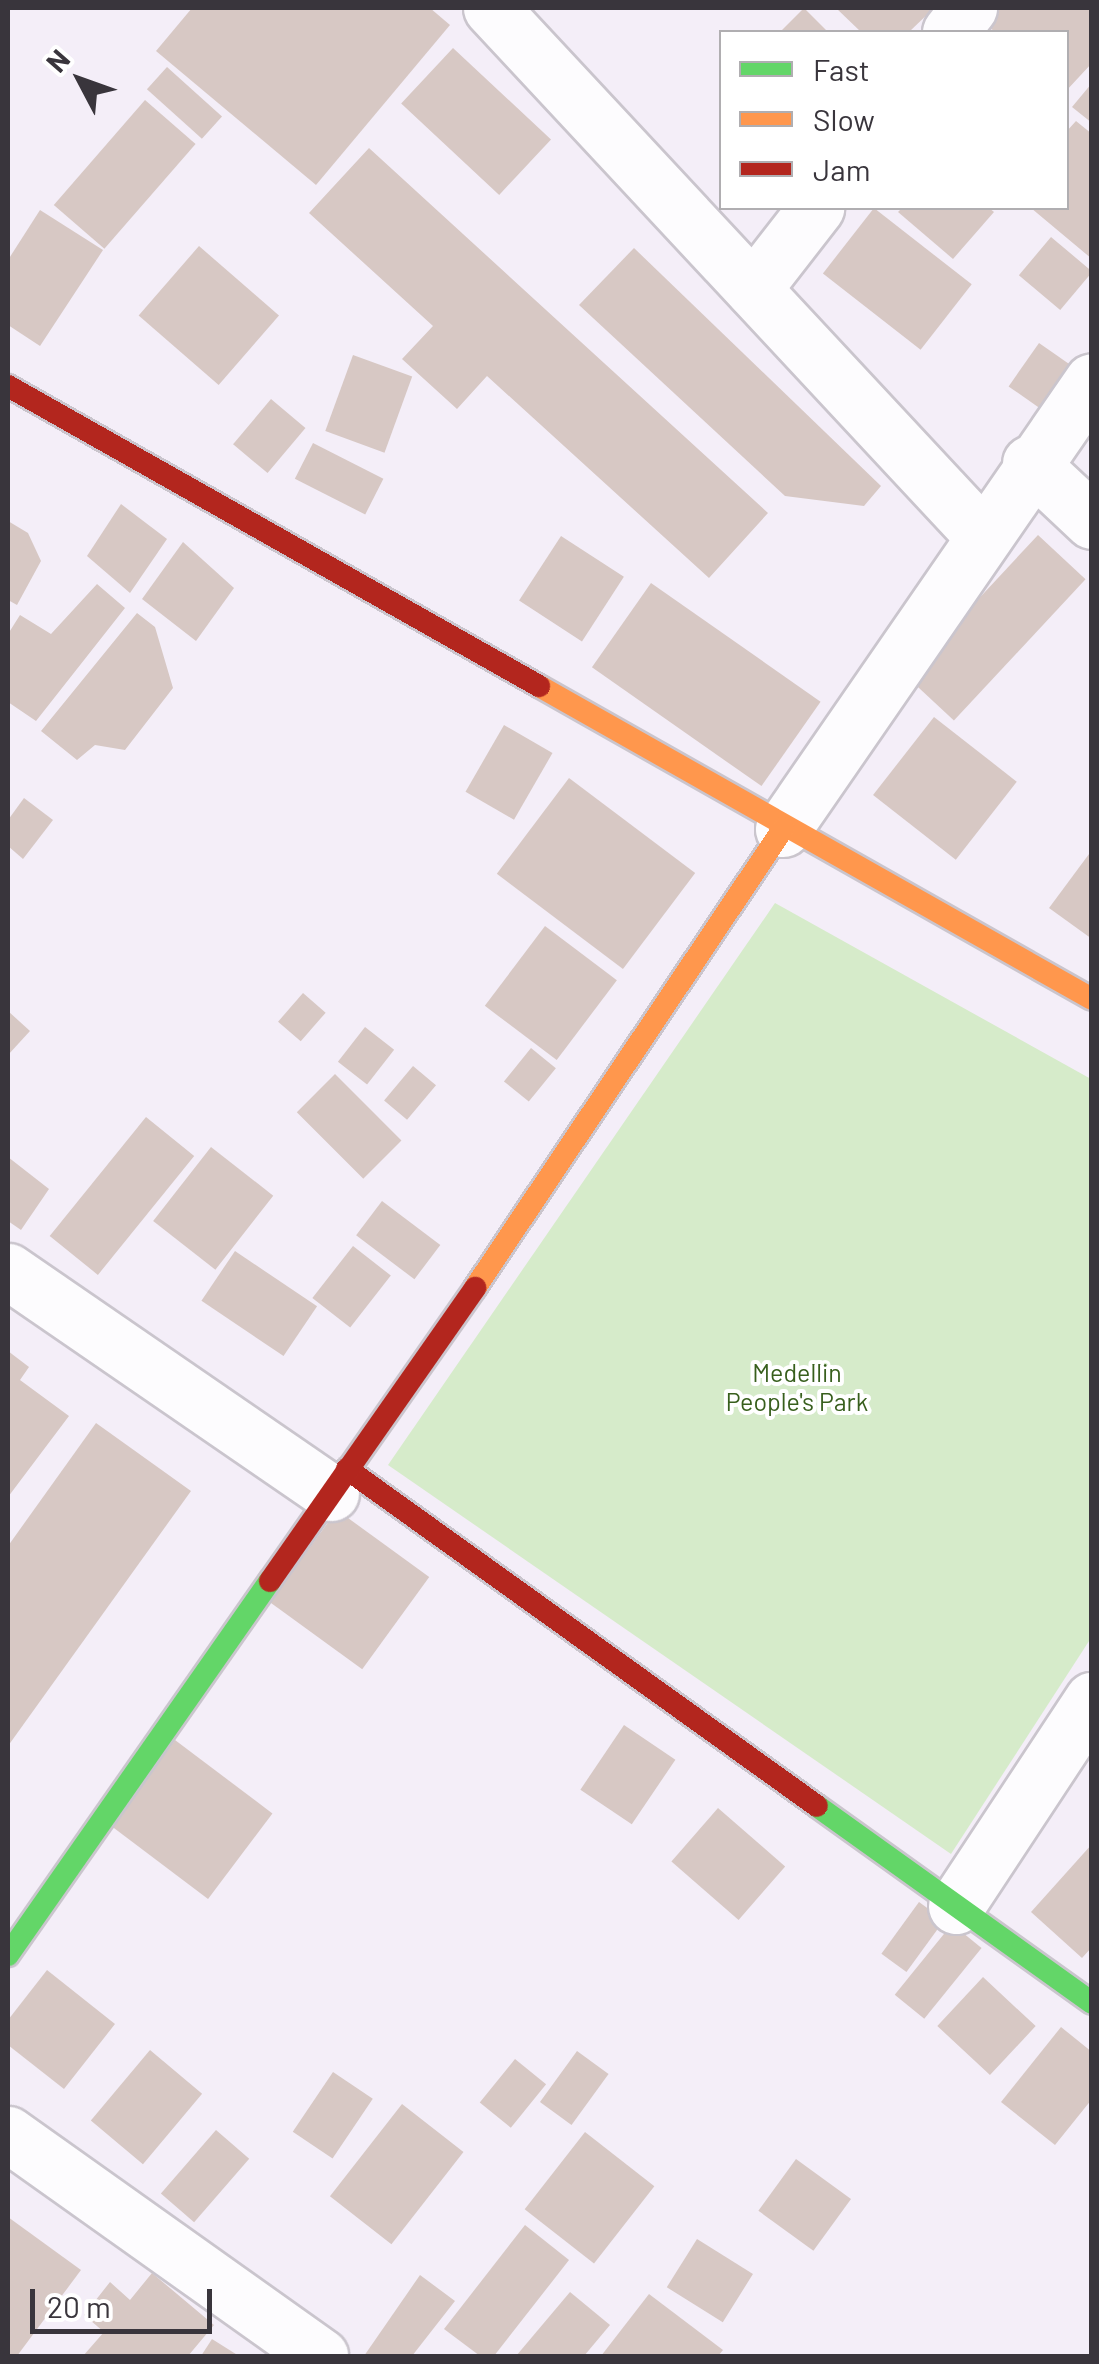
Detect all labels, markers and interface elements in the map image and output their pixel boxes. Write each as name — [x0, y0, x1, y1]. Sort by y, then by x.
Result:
north arrow — [30, 30, 130, 130]
legend — [719, 30, 1069, 210]
text: N — [38, 42, 76, 78]
text: Fast — [813, 51, 870, 87]
text: Slow — [813, 101, 875, 137]
text: Jam — [813, 151, 870, 187]
park label: Medellin People's Park — [726, 1358, 868, 1417]
scale bar — [35, 2269, 218, 2331]
text: 20 m — [47, 2288, 111, 2324]

